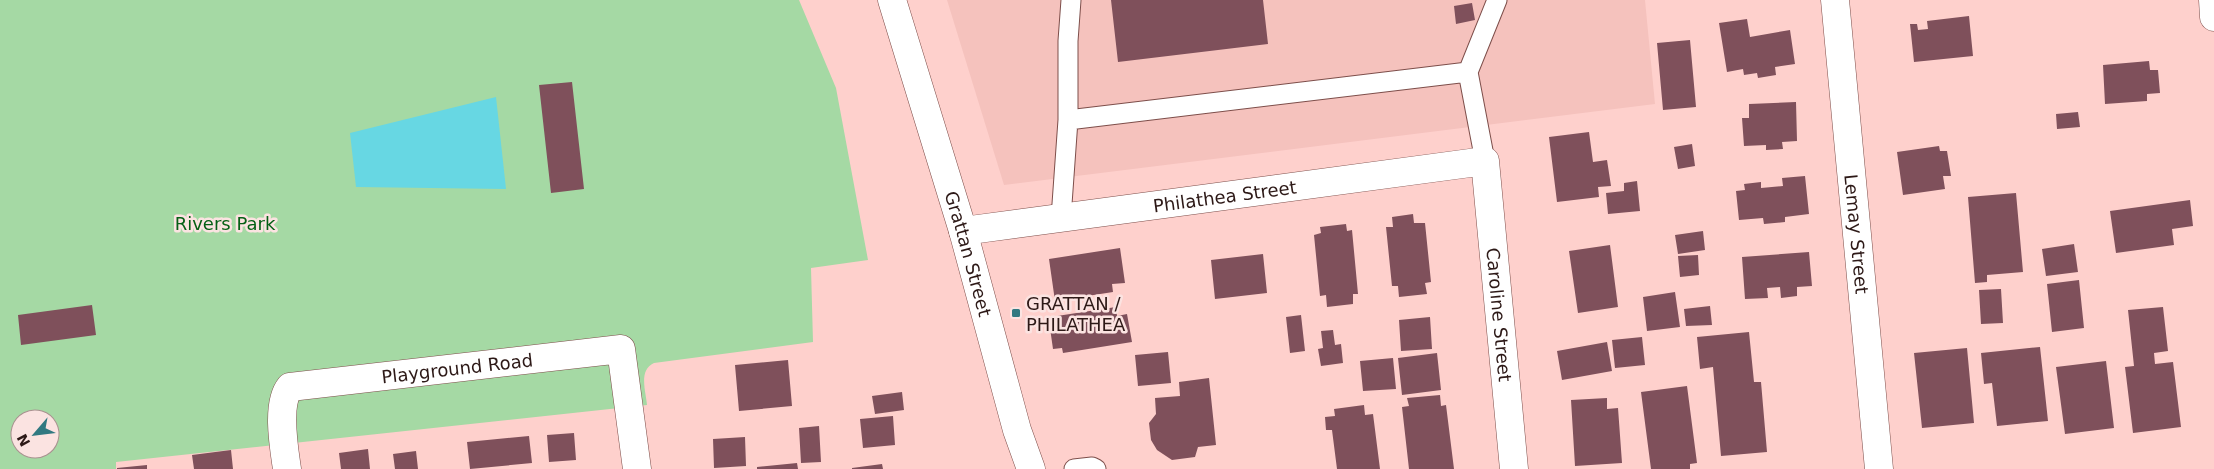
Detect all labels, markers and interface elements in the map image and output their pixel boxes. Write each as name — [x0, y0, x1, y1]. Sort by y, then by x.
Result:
street label: Lemay Street — [1841, 173, 1873, 295]
street label: Philathea Street — [1152, 176, 1298, 216]
street label: Grattan Street — [941, 188, 996, 319]
park label: Rivers Park — [175, 213, 276, 234]
street label: Caroline Street — [1483, 247, 1516, 383]
place label: GRATTAN / PHILATHEA — [1026, 293, 1126, 335]
marker: GRATTAN / PHILATHEA — [1010, 307, 1022, 319]
street label: Playground Road — [380, 349, 534, 387]
north arrow — [10, 409, 60, 459]
text: N — [14, 431, 33, 449]

